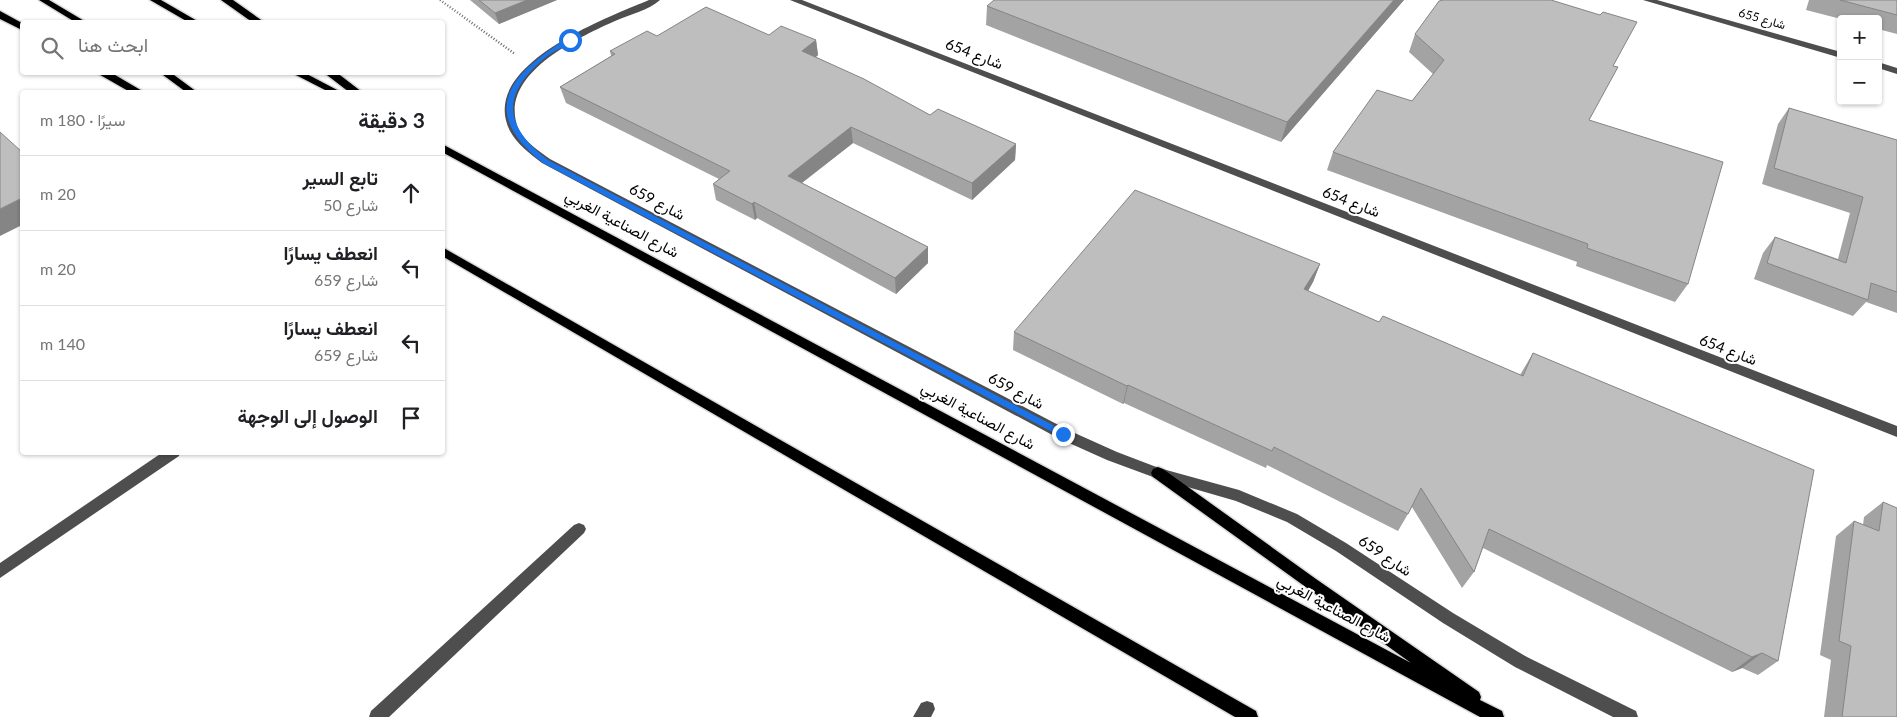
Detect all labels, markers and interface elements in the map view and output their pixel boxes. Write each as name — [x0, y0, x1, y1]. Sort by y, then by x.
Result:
street label: شارع 655 — [1736, 5, 1787, 34]
map controls — [1837, 15, 1882, 105]
button: + — [1837, 15, 1882, 60]
search box — [20, 20, 445, 75]
route start — [559, 29, 582, 52]
text: ابحث هنا — [78, 33, 148, 56]
icon: search — [38, 34, 66, 62]
street label: شارع 654 — [942, 34, 1006, 75]
button: − — [1837, 60, 1882, 105]
text: 3 دقيقة — [358, 107, 425, 132]
text: سيرًا · 180 m — [40, 110, 125, 129]
text: تابع السير — [303, 166, 378, 189]
icon: ahead — [397, 179, 425, 207]
street label: شارع 659 — [625, 179, 688, 226]
street label: شارع 654 — [1319, 182, 1383, 223]
text: 20 m — [40, 184, 76, 203]
street label: شارع الصناعية الغربي — [560, 186, 682, 265]
text: شارع 50 — [323, 195, 378, 214]
text: انعطف يسارًا — [283, 241, 378, 264]
icon: left — [397, 254, 425, 282]
text: 20 m — [40, 259, 76, 278]
text: شارع 659 — [314, 270, 378, 289]
text: انعطف يسارًا — [283, 316, 378, 339]
icon: left — [397, 329, 425, 357]
street label: شارع 654 — [1696, 330, 1760, 371]
text: 140 m — [40, 334, 85, 353]
text: شارع 659 — [314, 345, 378, 364]
street label: شارع 659 — [984, 368, 1047, 415]
street label: شارع الصناعية الغربي — [916, 378, 1038, 457]
text: الوصول إلى الوجهة — [237, 404, 378, 427]
icon: arrive — [397, 404, 425, 432]
route end — [1052, 423, 1075, 446]
street label: شارع 659 — [1354, 531, 1416, 582]
street label: شارع الصناعية الغربي — [1272, 571, 1394, 650]

